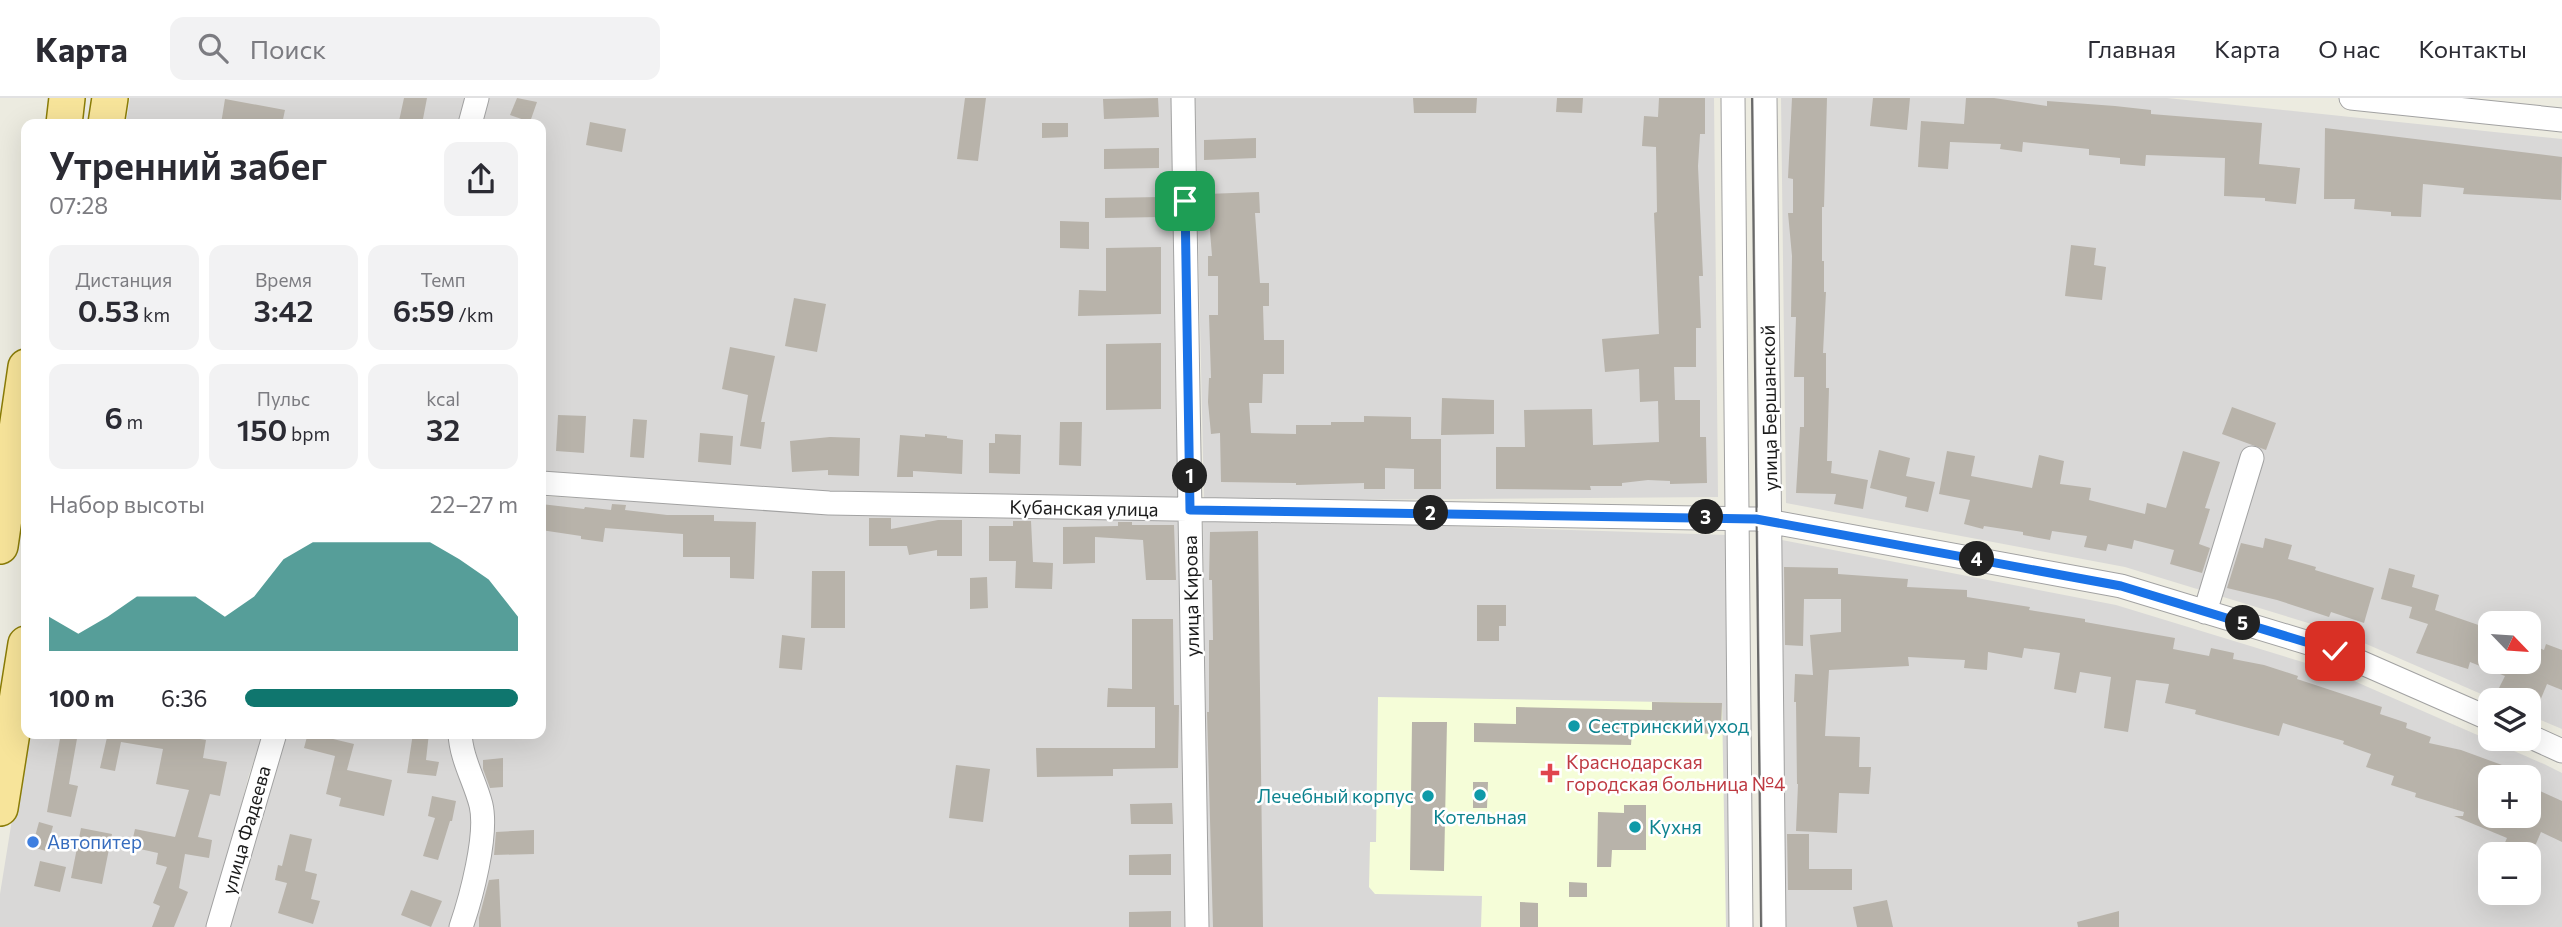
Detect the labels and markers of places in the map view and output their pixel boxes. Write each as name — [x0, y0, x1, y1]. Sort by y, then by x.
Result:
pin — [1155, 171, 1215, 231]
pin: 1 — [1172, 458, 1208, 494]
pin: 2 — [1414, 496, 1448, 530]
pin: 3 — [1688, 500, 1724, 534]
pin: 4 — [1960, 542, 1994, 576]
pin: 5 — [2226, 606, 2260, 640]
pin — [2305, 621, 2365, 681]
place label: Сестринский уход — [1588, 714, 1749, 737]
marker: Сестринский уход — [1566, 718, 1582, 734]
place label: Краснодарская городская больница №4 — [1566, 750, 1785, 795]
marker: Краснодарская городская больница №4 — [1540, 763, 1560, 783]
place label: Лечебный корпус — [1257, 784, 1414, 807]
marker: Котельная — [1472, 787, 1488, 803]
marker: Лечебный корпус — [1420, 788, 1436, 804]
place label: Котельная — [1433, 805, 1527, 828]
place label: Кухня — [1649, 815, 1702, 838]
marker: Кухня — [1627, 819, 1643, 835]
place label: Автопитер — [47, 830, 142, 853]
marker: Автопитер — [25, 834, 41, 850]

